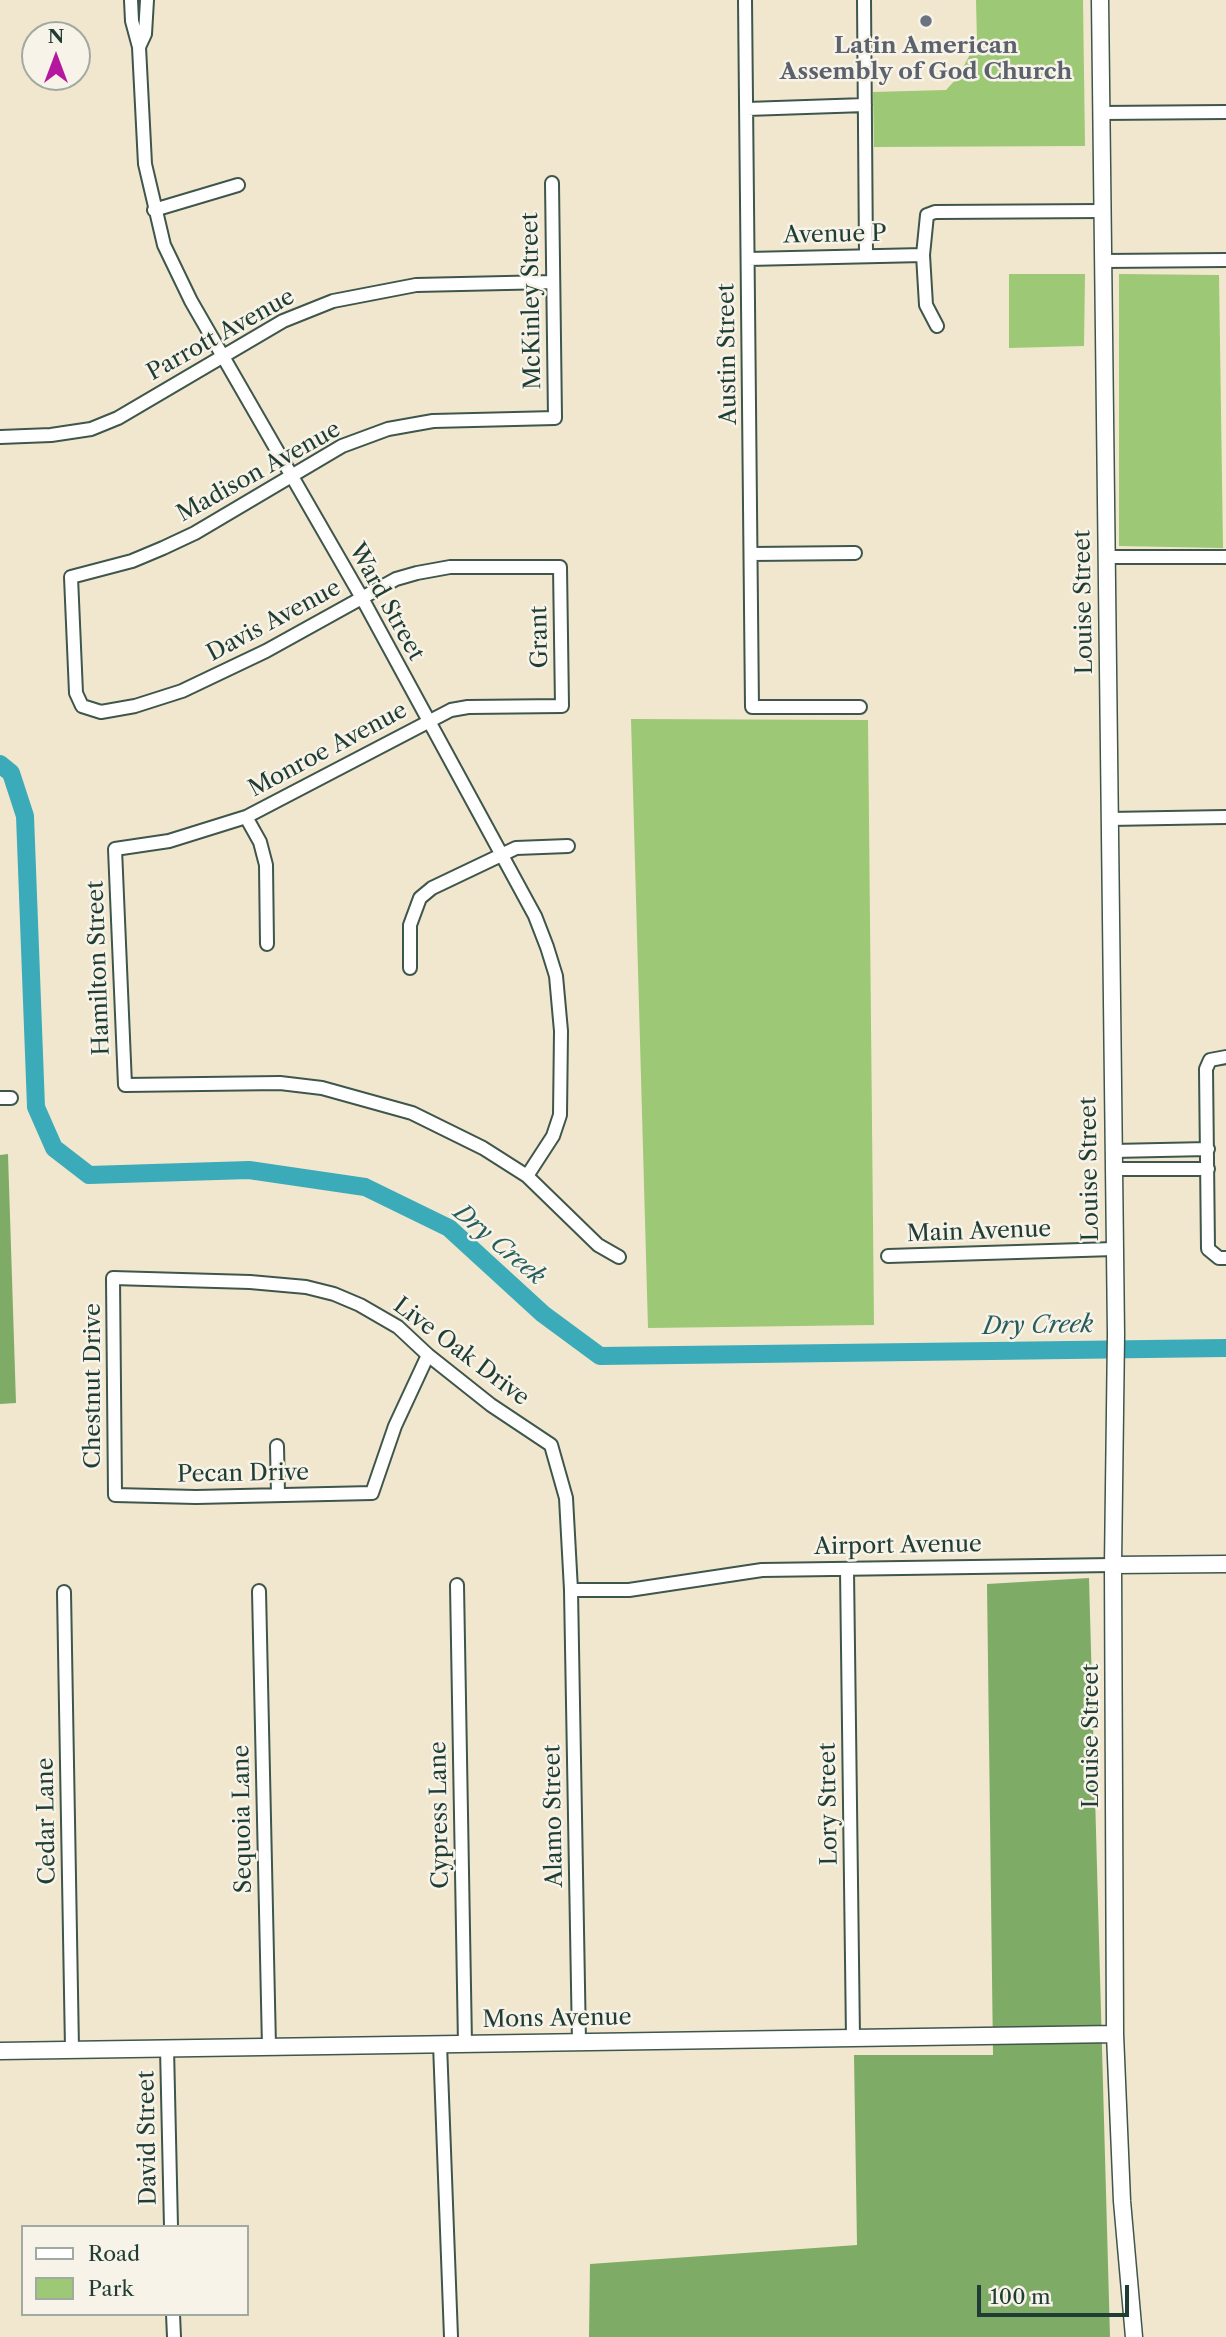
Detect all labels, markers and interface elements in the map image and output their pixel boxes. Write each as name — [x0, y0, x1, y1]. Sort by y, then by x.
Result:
marker: Latin American Assembly of God Church — [918, 13, 934, 29]
north arrow — [21, 21, 91, 91]
text: N — [48, 25, 64, 48]
place label: Latin American Assembly of God Church — [780, 32, 1072, 86]
street label: McKinley Street — [517, 212, 547, 390]
street label: Avenue P — [783, 220, 887, 250]
street label: Parrott Avenue — [142, 283, 300, 387]
street label: Austin Street — [713, 283, 743, 425]
street label: Madison Avenue — [172, 416, 346, 528]
street label: Louise Street — [1069, 529, 1099, 675]
street label: Ward Street — [342, 538, 430, 666]
street label: Davis Avenue — [202, 574, 346, 668]
street label: Grant — [526, 605, 554, 669]
street label: Monroe Avenue — [244, 697, 412, 803]
street label: Hamilton Street — [82, 880, 116, 1056]
street label: Louise Street — [1075, 1096, 1105, 1242]
water label: Dry Creek — [447, 1198, 551, 1292]
street label: Main Avenue — [906, 1216, 1052, 1248]
street label: Live Oak Drive — [388, 1292, 534, 1412]
street label: Chestnut Drive — [79, 1303, 107, 1469]
water label: Dry Creek — [982, 1311, 1094, 1341]
street label: Pecan Drive — [177, 1459, 309, 1489]
street label: Airport Avenue — [814, 1531, 982, 1561]
street label: Louise Street — [1077, 1664, 1105, 1808]
street label: Cypress Lane — [425, 1741, 455, 1889]
street label: Lory Street — [814, 1742, 844, 1866]
street label: Sequoia Lane — [228, 1744, 258, 1894]
street label: Alamo Street — [539, 1744, 569, 1888]
street label: Cedar Lane — [32, 1757, 62, 1885]
street label: Mons Avenue — [482, 2004, 632, 2034]
street label: David Street — [133, 2070, 163, 2206]
legend — [21, 2225, 248, 2316]
text: Road — [88, 2241, 140, 2266]
scale bar — [981, 2270, 1133, 2314]
text: Park — [88, 2276, 134, 2301]
text: 100 m — [990, 2284, 1051, 2309]

